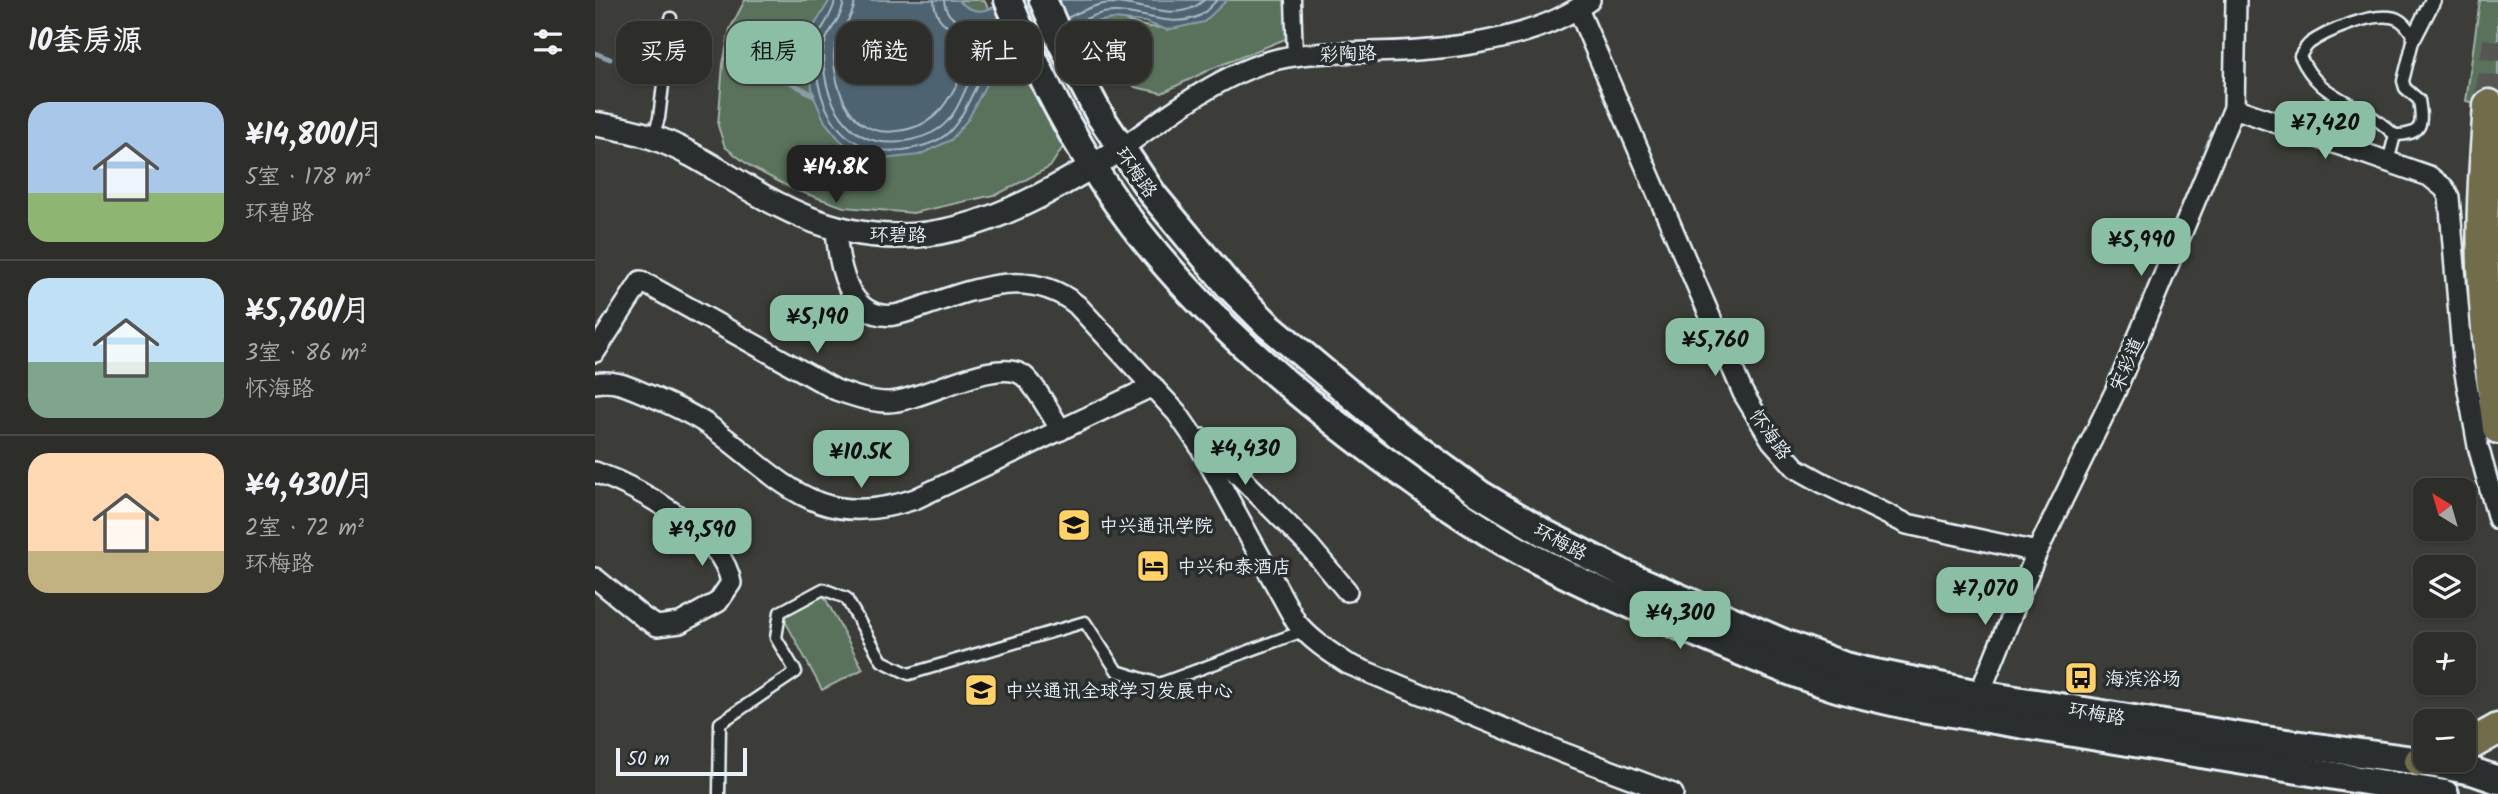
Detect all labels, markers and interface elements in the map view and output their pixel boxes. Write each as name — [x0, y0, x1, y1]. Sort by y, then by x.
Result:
text: 10套房源 — [28, 18, 142, 66]
chip: 买房 — [616, 21, 712, 84]
chip: 租房 — [726, 21, 822, 84]
chip: 筛选 — [836, 21, 932, 84]
chip: 新上 — [946, 21, 1042, 84]
chip: 公寓 — [1056, 21, 1152, 84]
icon: filters — [529, 23, 567, 61]
street label: 彩陶路 — [1319, 39, 1377, 71]
pin: ¥7,420 — [2268, 102, 2382, 161]
text: ¥7,420 — [2291, 106, 2359, 142]
text: ¥14,800/月 — [245, 112, 384, 160]
icon: home — [84, 130, 168, 214]
street label: 环梅路 — [1107, 141, 1164, 205]
pin: ¥14.8K — [779, 146, 893, 205]
text: ¥14.8K — [803, 150, 869, 186]
text: 5室 · 178 m² — [245, 160, 371, 196]
text: 环碧路 — [245, 196, 314, 232]
pin: ¥5,990 — [2084, 218, 2198, 278]
street label: 环碧路 — [869, 221, 927, 251]
text: ¥5,990 — [2108, 223, 2174, 259]
text: ¥5,760/月 — [245, 288, 371, 336]
pin: ¥5,190 — [760, 296, 874, 355]
text: ¥5,190 — [786, 300, 848, 336]
icon: home — [84, 306, 168, 390]
pin: ¥5,760 — [1658, 318, 1772, 378]
text: ¥5,760 — [1682, 323, 1748, 359]
street label: 宋彩道 — [2103, 333, 2153, 397]
text: 3室 · 86 m² — [245, 336, 366, 372]
text: 怀海路 — [245, 372, 314, 408]
street label: 怀海路 — [1741, 403, 1798, 467]
pin: ¥4,430 — [1188, 428, 1302, 487]
pin: ¥10.5K — [804, 430, 918, 490]
text: ¥4,430 — [1210, 432, 1280, 468]
text: ¥10.5K — [829, 435, 893, 471]
text: ¥4,430/月 — [245, 463, 374, 511]
north arrow — [2413, 478, 2476, 541]
map controls — [2413, 478, 2476, 772]
icon: home — [84, 481, 168, 565]
school or university icon: 中兴通讯学院 — [1055, 506, 1093, 544]
pin: ¥9,590 — [645, 508, 759, 568]
text: 2室 · 72 m² — [245, 511, 364, 547]
place label: 中兴通讯学院 — [1099, 512, 1213, 542]
text: ¥9,590 — [669, 513, 735, 549]
street label: 环梅路 — [1528, 516, 1592, 569]
text: 环梅路 — [245, 547, 314, 583]
hotel icon: 中兴和泰酒店 — [1134, 547, 1172, 585]
place label: 中兴和泰酒店 — [1177, 553, 1291, 583]
button: layers — [2413, 555, 2476, 618]
pin: ¥7,070 — [1928, 568, 2042, 627]
text: ¥7,070 — [1952, 572, 2018, 608]
pin: ¥4,300 — [1623, 592, 1737, 651]
text: ¥4,300 — [1646, 596, 1714, 632]
button: + — [2413, 632, 2476, 695]
bus stop icon: 海滨浴场 — [2062, 659, 2100, 697]
place label: 海滨浴场 — [2105, 665, 2181, 695]
school or university icon: 中兴通讯全球学习发展中心 — [962, 671, 1000, 709]
place label: 中兴通讯全球学习发展中心 — [1005, 677, 1233, 707]
street label: 环梅路 — [2066, 695, 2127, 735]
button: − — [2413, 709, 2476, 772]
scale bar — [616, 745, 747, 777]
text: 50 m — [627, 745, 669, 775]

